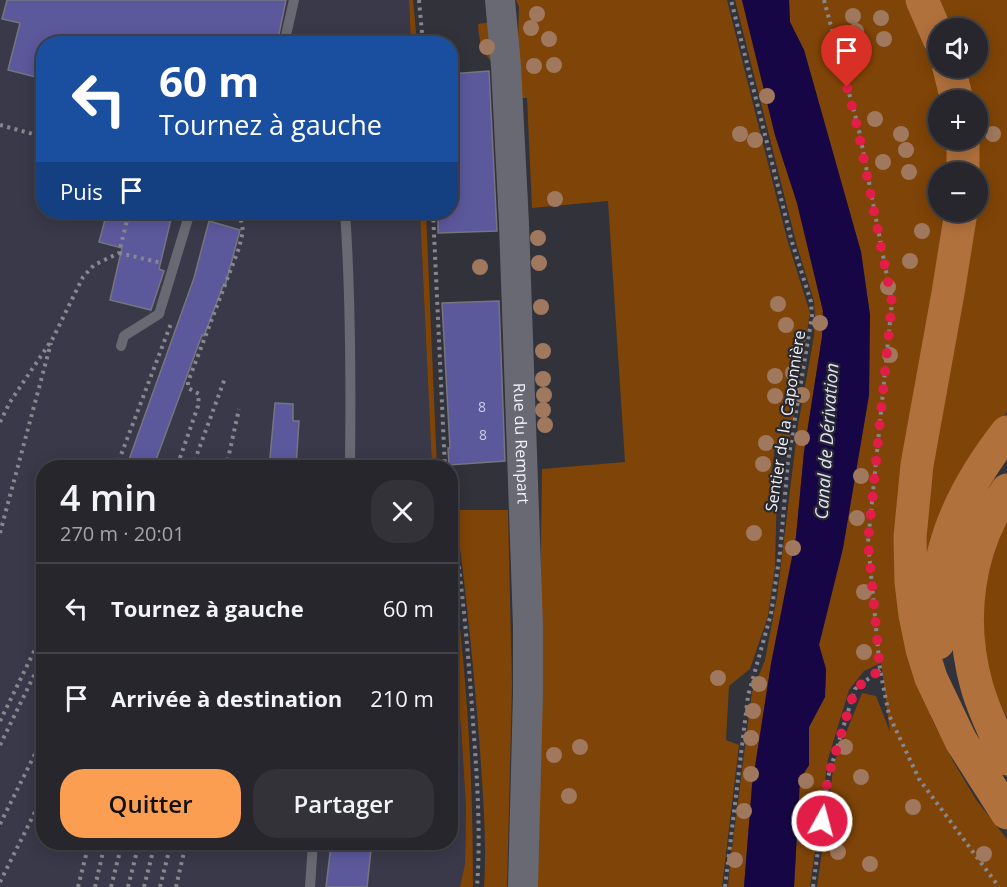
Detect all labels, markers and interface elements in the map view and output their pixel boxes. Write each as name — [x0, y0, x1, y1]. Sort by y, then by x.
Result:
map controls — [928, 18, 988, 222]
button: sound — [928, 18, 988, 78]
pin — [821, 25, 872, 87]
icon: arrive — [830, 34, 863, 67]
text: 60 m — [159, 52, 259, 109]
icon: left — [60, 60, 138, 138]
button: + — [928, 90, 988, 150]
text: Tournez à gauche — [159, 106, 382, 143]
button: − — [928, 162, 988, 222]
icon: arrive — [115, 174, 148, 207]
text: Puis — [60, 176, 103, 206]
street label: Sentier de la Caponnière — [760, 329, 810, 513]
water label: Canal de Dérivation — [809, 362, 843, 520]
street label: Rue du Rempart — [509, 382, 535, 505]
house number: 8 — [478, 397, 486, 416]
house number: 8 — [479, 425, 487, 444]
text: 4 min — [60, 473, 157, 522]
button: close — [371, 480, 434, 543]
text: 270 m · 20:01 — [60, 520, 185, 547]
icon: left — [60, 592, 93, 625]
text: Tournez à gauche — [111, 593, 304, 623]
text: 60 m — [383, 593, 434, 623]
icon: arrive — [60, 682, 93, 715]
text: Arrivée à destination — [111, 683, 342, 713]
text: 210 m — [370, 683, 434, 713]
button: Quitter — [60, 769, 241, 838]
button: Partager — [253, 769, 434, 838]
position arrow — [790, 789, 854, 853]

